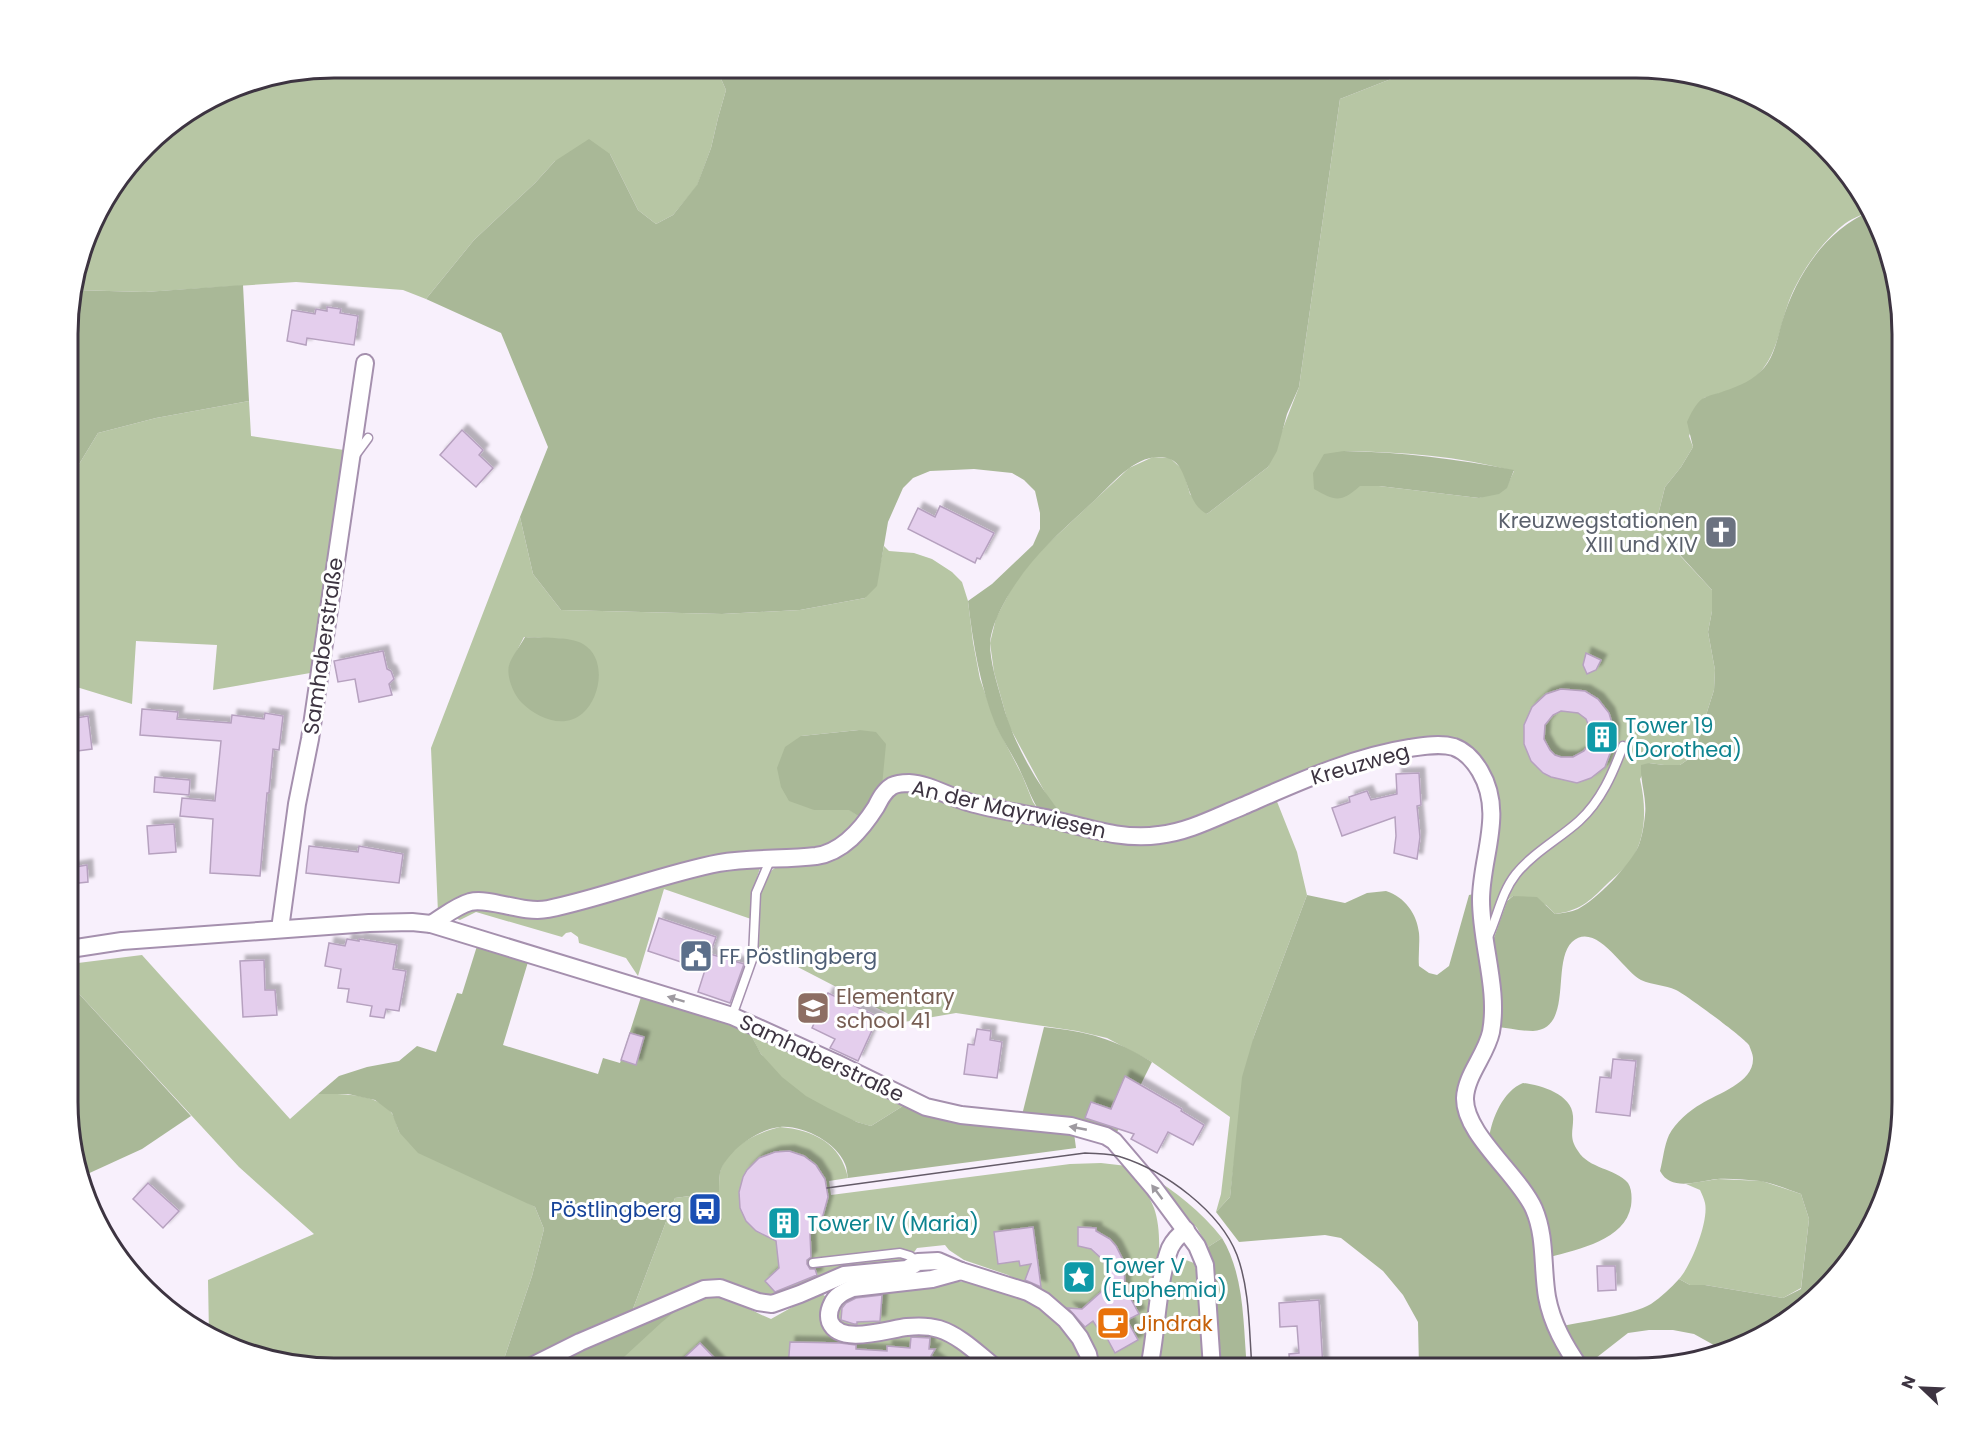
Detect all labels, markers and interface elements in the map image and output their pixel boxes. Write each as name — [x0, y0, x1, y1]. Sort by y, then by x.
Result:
place label: Kreuzwegstationen XIII und XIV — [1498, 506, 1698, 559]
church icon: Kreuzwegstationen XIII und XIV — [1703, 514, 1739, 550]
street label: Samhaberstraße — [296, 555, 350, 737]
place label: Tower 19 (Dorothea) — [1625, 711, 1742, 764]
building icon: Tower 19 (Dorothea) — [1584, 719, 1620, 755]
street label: Kreuzweg — [1308, 736, 1412, 792]
street label: An der Mayrwiesen — [909, 773, 1109, 845]
public building icon: FF Pöstlingberg — [678, 938, 714, 974]
place label: FF Pöstlingberg — [719, 942, 877, 971]
place label: Elementary school 41 — [836, 982, 955, 1035]
school or university icon: Elementary school 41 — [795, 990, 831, 1026]
one-way arrow — [667, 994, 685, 1003]
street label: Samhaberstraße — [735, 1007, 909, 1109]
one-way arrow — [1068, 1123, 1087, 1132]
one-way arrow — [1151, 1185, 1163, 1201]
bus stop icon: Pöstlingberg — [687, 1191, 723, 1227]
place label: Pöstlingberg — [551, 1195, 682, 1224]
building icon: Tower IV (Maria) — [766, 1205, 802, 1241]
place label: Tower IV (Maria) — [807, 1209, 979, 1238]
place label: Tower V (Euphemia) — [1102, 1251, 1227, 1304]
place icon: Tower V (Euphemia) — [1061, 1259, 1097, 1295]
cafe icon: Jindrak — [1095, 1305, 1131, 1341]
place label: Jindrak — [1136, 1309, 1213, 1338]
north arrow — [1892, 1358, 1952, 1418]
text: N — [1896, 1372, 1922, 1392]

